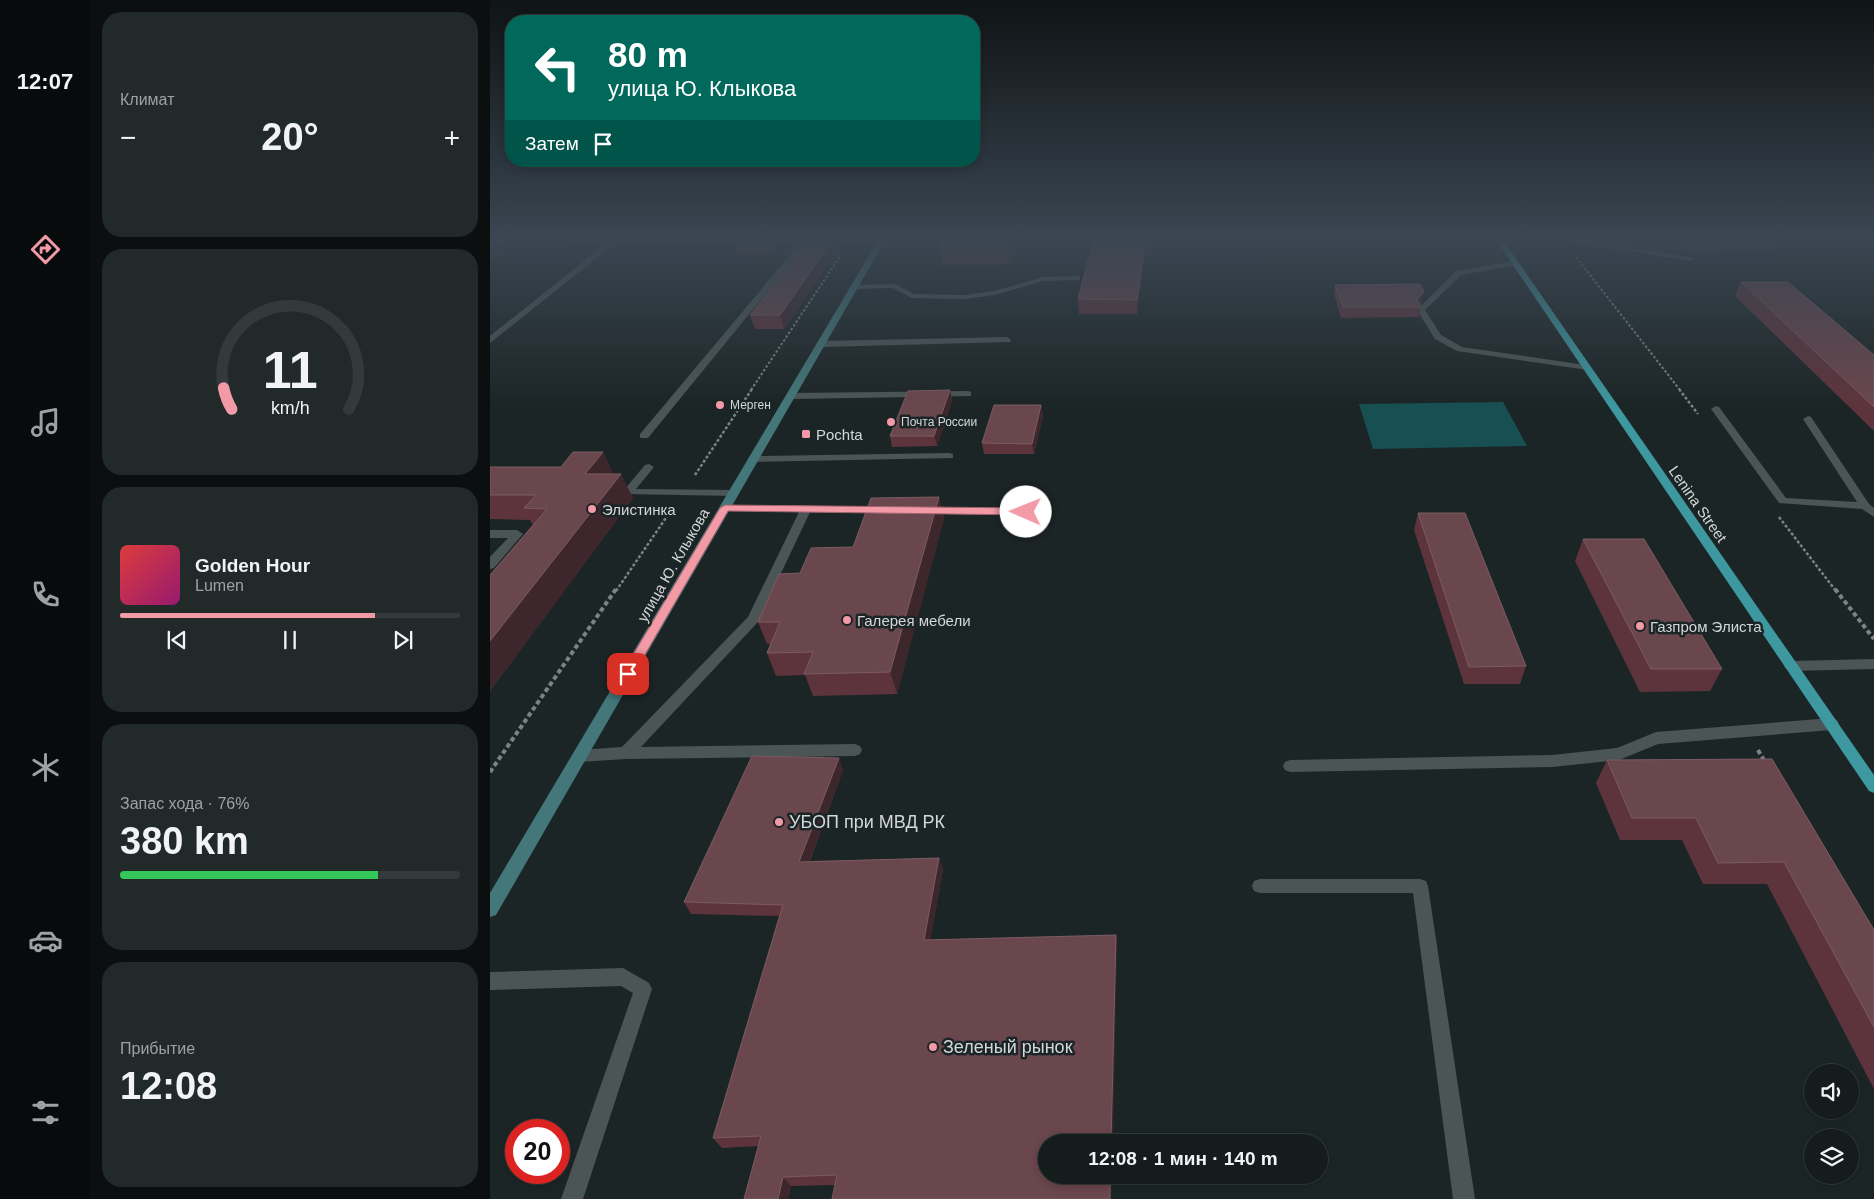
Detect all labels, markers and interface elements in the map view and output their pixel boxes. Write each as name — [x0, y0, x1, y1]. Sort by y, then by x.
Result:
icon: left — [525, 35, 590, 100]
text: 80 m — [608, 35, 688, 74]
text: 12:07 — [17, 69, 73, 94]
text: улица Ю. Клыкова — [608, 76, 796, 101]
text: Климат — [120, 91, 174, 108]
text: 20° — [261, 116, 319, 158]
text: − — [120, 122, 136, 153]
text: + — [444, 122, 460, 153]
icon: arrive — [589, 130, 617, 158]
text: Затем — [525, 133, 579, 154]
icon: directions — [28, 232, 63, 267]
text: 11 — [263, 341, 317, 399]
text: km/h — [271, 398, 309, 418]
place label: Мерген — [730, 398, 771, 412]
marker: Мерген — [714, 399, 726, 411]
icon: music — [28, 405, 63, 440]
place label: Почта России — [901, 415, 977, 429]
marker: Почта России — [885, 416, 897, 428]
place label: Pochta — [816, 426, 863, 443]
marker: Pochta — [800, 428, 812, 440]
street label: Lenina Street — [1665, 463, 1731, 546]
position arrow — [999, 485, 1051, 537]
place label: Элистинка — [602, 501, 676, 518]
marker: Элистинка — [586, 503, 598, 515]
street label: улица Ю. Клыкова — [634, 505, 713, 625]
text: Golden Hour — [195, 555, 310, 576]
icon: phone — [28, 577, 63, 612]
text: Lumen — [195, 577, 244, 594]
place label: Галерея мебели — [857, 612, 971, 629]
marker: Галерея мебели — [841, 614, 853, 626]
place label: Газпром Элиста — [1650, 618, 1762, 635]
marker: Газпром Элиста — [1634, 620, 1646, 632]
icon: previous — [163, 626, 191, 654]
icon: pause — [276, 626, 304, 654]
icon: next — [389, 626, 417, 654]
pin — [607, 653, 649, 695]
icon: arrive — [614, 660, 642, 688]
icon: climate — [28, 750, 63, 785]
text: Запас хода · 76% — [120, 795, 249, 812]
place label: УБОП при МВД РК — [789, 812, 946, 832]
marker: УБОП при МВД РК — [773, 816, 785, 828]
text: 380 km — [120, 820, 249, 862]
icon: car — [28, 923, 63, 958]
place label: Зеленый рынок — [943, 1037, 1073, 1057]
text: Прибытие — [120, 1040, 195, 1057]
marker: Зеленый рынок — [927, 1041, 939, 1053]
map controls — [1804, 1064, 1859, 1184]
button: sound — [1804, 1064, 1859, 1119]
text: 12:08 — [120, 1065, 217, 1107]
icon: filters — [28, 1095, 63, 1130]
speed limit sign: 20 — [505, 1119, 570, 1184]
button: layers — [1804, 1129, 1859, 1184]
text: 12:08 · 1 мин · 140 m — [1088, 1148, 1278, 1169]

